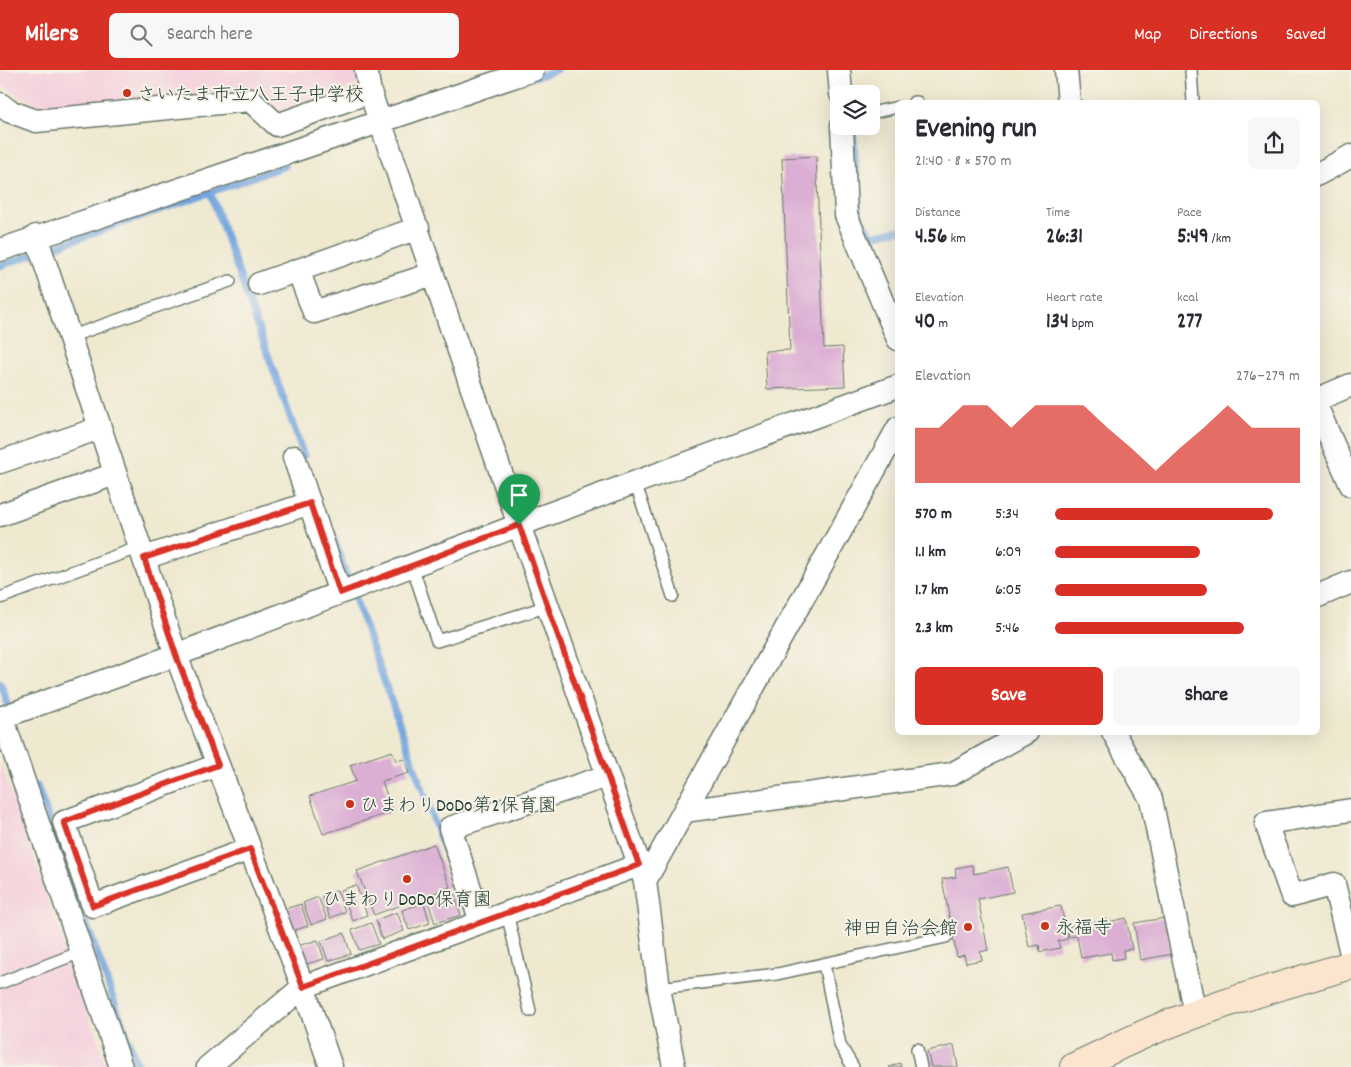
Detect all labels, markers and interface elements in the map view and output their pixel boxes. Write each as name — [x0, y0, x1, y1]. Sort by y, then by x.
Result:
search box — [109, 13, 459, 58]
text: Milers — [25, 18, 79, 52]
icon: search — [127, 21, 155, 49]
text: Search here — [167, 22, 253, 49]
text: Map — [1134, 23, 1161, 48]
text: Directions — [1189, 23, 1258, 48]
text: Saved — [1286, 23, 1326, 48]
place label: さいたま市立八王子中学校 — [137, 83, 364, 110]
map controls — [830, 85, 880, 135]
button: layers — [830, 85, 880, 135]
marker: さいたま市立八王子中学校 — [121, 87, 133, 99]
text: Evening run — [915, 111, 1037, 151]
button: share — [1248, 117, 1300, 169]
text: 21:40 · 8 × 570 m — [915, 150, 1011, 173]
text: Distance — [915, 203, 961, 223]
text: Time — [1046, 203, 1070, 223]
text: Pace — [1177, 203, 1202, 223]
text: 4.56 — [915, 223, 947, 253]
text: 26:31 — [1046, 223, 1083, 253]
text: 5:49 — [1177, 223, 1209, 253]
text: km — [947, 229, 966, 249]
text: /km — [1209, 229, 1231, 249]
text: Elevation — [915, 288, 964, 308]
text: Heart rate — [1046, 288, 1103, 308]
text: kcal — [1177, 288, 1198, 308]
text: 40 — [915, 308, 935, 338]
text: 134 — [1046, 308, 1069, 338]
text: 277 — [1177, 308, 1202, 338]
text: m — [935, 314, 948, 334]
text: bpm — [1069, 314, 1094, 334]
text: Elevation — [915, 365, 971, 388]
text: 276–279 m — [1236, 365, 1300, 388]
pin — [498, 474, 540, 525]
icon: arrive — [505, 481, 533, 509]
text: 570 m — [915, 503, 952, 526]
text: 5:34 — [995, 503, 1019, 526]
text: 1.1 km — [915, 541, 946, 564]
text: 6:09 — [995, 541, 1022, 564]
text: 1.7 km — [915, 579, 949, 602]
text: 6:05 — [995, 579, 1022, 602]
text: 2.3 km — [915, 617, 953, 640]
text: 5:46 — [995, 617, 1020, 640]
button: Save — [915, 667, 1103, 725]
button: Share — [1113, 667, 1300, 725]
place label: ひまわりDoDo第2保育園 — [360, 794, 557, 821]
marker: ひまわりDoDo第2保育園 — [344, 798, 356, 810]
marker: ひまわりDoDo保育園 — [401, 873, 413, 885]
place label: ひまわりDoDo保育園 — [322, 888, 492, 915]
place label: 永福寺 — [1055, 916, 1112, 943]
place label: 神田自治会館 — [844, 917, 958, 944]
marker: 永福寺 — [1039, 920, 1051, 932]
marker: 神田自治会館 — [962, 921, 974, 933]

